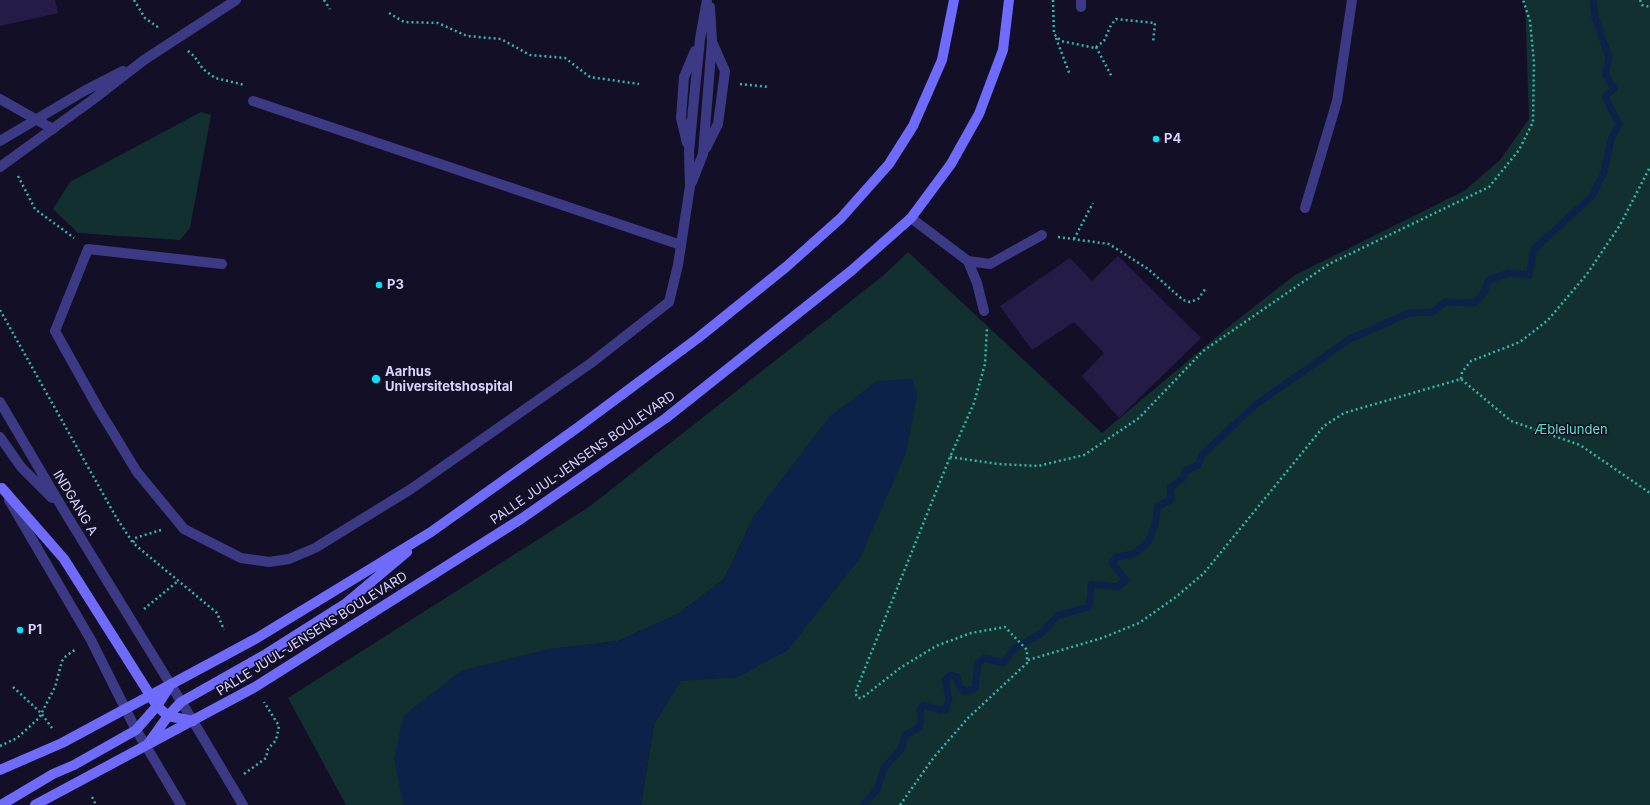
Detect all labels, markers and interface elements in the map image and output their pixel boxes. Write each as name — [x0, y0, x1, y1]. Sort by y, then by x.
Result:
place label: P4 — [1164, 131, 1181, 147]
marker: P4 — [1151, 134, 1161, 144]
place label: P3 — [387, 277, 404, 293]
marker: P3 — [374, 280, 384, 290]
place label: Aarhus Universitetshospital — [385, 364, 513, 395]
marker: Aarhus Universitetshospital — [370, 373, 382, 385]
street label: PALLE JUUL-JENSENS BOULEVARD — [488, 388, 678, 528]
park label: Æblelunden — [1534, 422, 1608, 438]
street label: INDGANG A — [49, 468, 101, 538]
street label: PALLE JUUL-JENSENS BOULEVARD — [214, 569, 410, 699]
place label: P1 — [28, 622, 42, 638]
marker: P1 — [15, 625, 25, 635]

